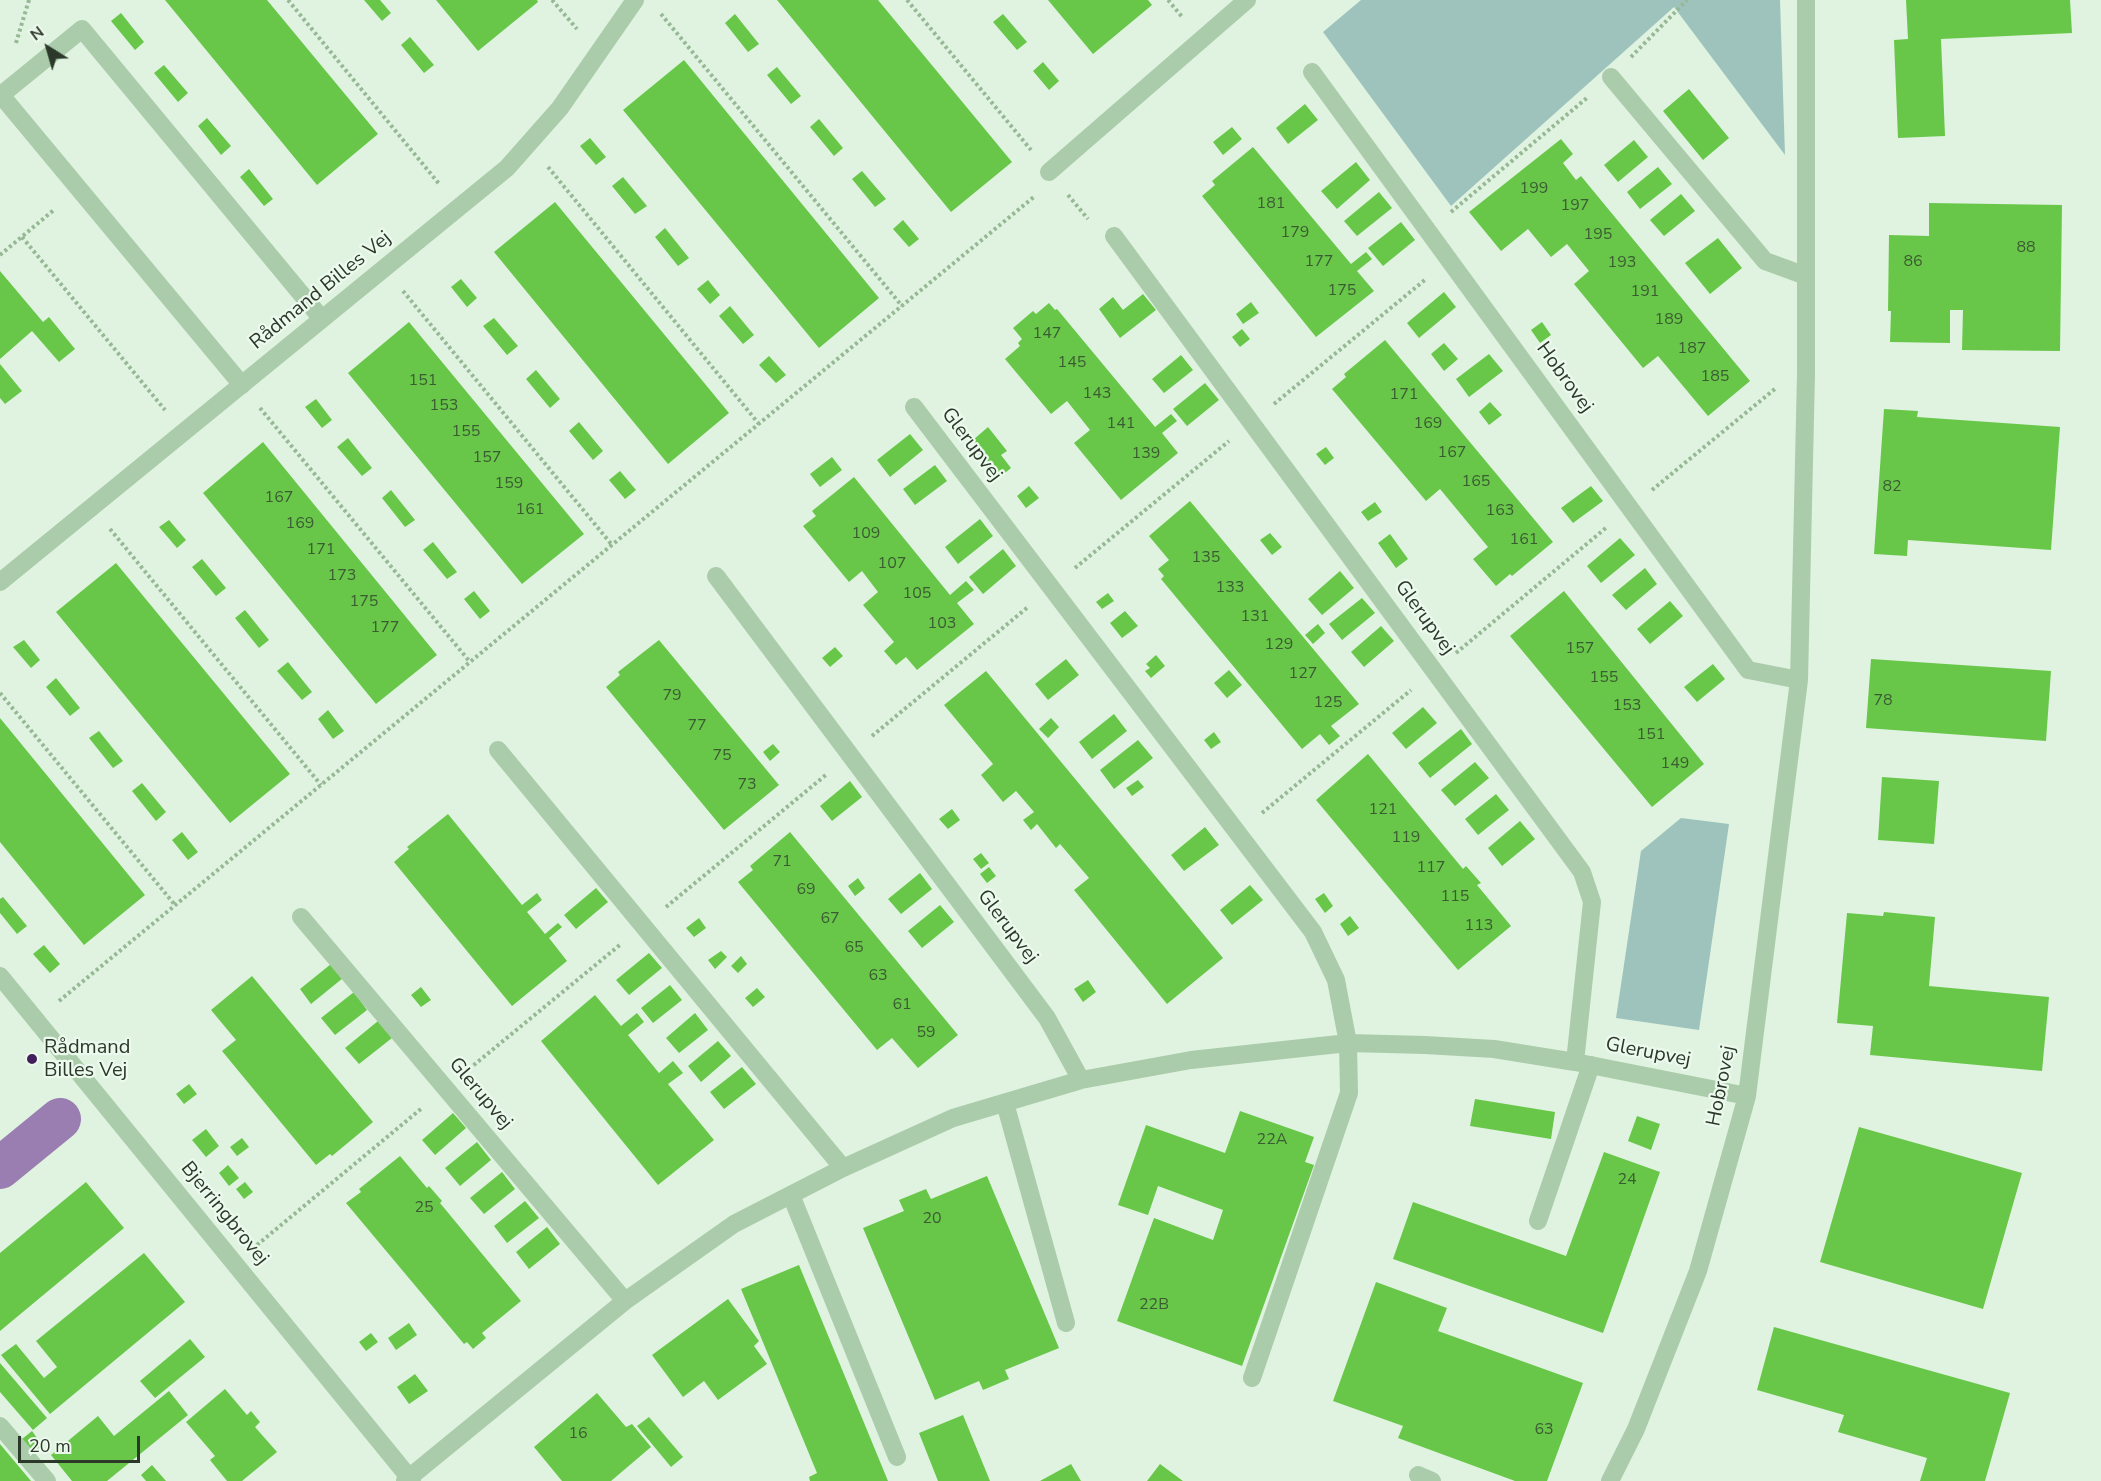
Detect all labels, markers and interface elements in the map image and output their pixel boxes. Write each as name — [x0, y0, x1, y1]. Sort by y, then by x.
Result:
north arrow — [18, 18, 78, 78]
text: N — [26, 21, 49, 46]
house number: 199 — [1520, 179, 1548, 199]
house number: 181 — [1257, 194, 1285, 214]
house number: 197 — [1561, 196, 1589, 216]
house number: 179 — [1281, 223, 1309, 243]
house number: 195 — [1584, 225, 1612, 245]
street label: Rådmand Billes Vej — [246, 227, 396, 355]
house number: 88 — [2016, 238, 2036, 258]
house number: 177 — [1305, 252, 1333, 272]
house number: 86 — [1903, 252, 1923, 272]
house number: 193 — [1608, 253, 1636, 273]
house number: 175 — [1328, 281, 1356, 301]
house number: 191 — [1631, 282, 1659, 302]
house number: 189 — [1655, 310, 1683, 330]
house number: 147 — [1033, 324, 1061, 344]
street label: Hobrovej — [1530, 338, 1598, 418]
house number: 187 — [1678, 339, 1706, 359]
house number: 145 — [1058, 353, 1086, 373]
house number: 185 — [1701, 367, 1729, 387]
house number: 151 — [409, 371, 437, 391]
house number: 143 — [1083, 384, 1111, 404]
house number: 171 — [1390, 385, 1418, 405]
house number: 153 — [430, 396, 458, 416]
street label: Glerupvej — [935, 403, 1007, 487]
house number: 141 — [1107, 414, 1135, 434]
house number: 169 — [1414, 414, 1442, 434]
house number: 155 — [452, 422, 480, 442]
house number: 167 — [1438, 443, 1466, 463]
house number: 139 — [1132, 444, 1160, 464]
house number: 157 — [473, 448, 501, 468]
house number: 165 — [1462, 472, 1490, 492]
house number: 159 — [495, 474, 523, 494]
house number: 82 — [1882, 477, 1902, 497]
house number: 167 — [265, 488, 293, 508]
house number: 161 — [516, 500, 544, 520]
house number: 163 — [1486, 501, 1514, 521]
house number: 169 — [286, 514, 314, 534]
house number: 109 — [852, 524, 880, 544]
house number: 161 — [1510, 530, 1538, 550]
house number: 171 — [307, 540, 335, 560]
house number: 135 — [1192, 548, 1220, 568]
house number: 107 — [878, 554, 906, 574]
house number: 173 — [328, 566, 356, 586]
street label: Glerupvej — [1389, 576, 1459, 660]
house number: 133 — [1216, 578, 1244, 598]
house number: 105 — [903, 584, 931, 604]
house number: 175 — [350, 592, 378, 612]
house number: 131 — [1241, 607, 1269, 627]
house number: 103 — [928, 614, 956, 634]
house number: 177 — [371, 618, 399, 638]
house number: 129 — [1265, 635, 1293, 655]
house number: 157 — [1566, 639, 1594, 659]
house number: 127 — [1289, 664, 1317, 684]
house number: 155 — [1590, 668, 1618, 688]
house number: 79 — [662, 686, 682, 706]
house number: 78 — [1873, 691, 1893, 711]
house number: 125 — [1314, 693, 1342, 713]
house number: 153 — [1613, 696, 1641, 716]
house number: 77 — [687, 716, 707, 736]
house number: 151 — [1637, 725, 1665, 745]
house number: 75 — [712, 746, 732, 766]
house number: 149 — [1661, 754, 1689, 774]
house number: 73 — [737, 775, 757, 795]
house number: 121 — [1369, 800, 1397, 820]
house number: 119 — [1392, 828, 1420, 848]
house number: 71 — [772, 852, 792, 872]
house number: 117 — [1417, 858, 1445, 878]
house number: 69 — [796, 880, 816, 900]
street label: Glerupvej — [971, 885, 1043, 969]
house number: 115 — [1441, 887, 1469, 907]
house number: 67 — [820, 909, 840, 929]
house number: 113 — [1465, 916, 1493, 936]
house number: 65 — [844, 938, 864, 958]
house number: 63 — [868, 966, 888, 986]
house number: 61 — [892, 995, 912, 1015]
house number: 59 — [916, 1023, 936, 1043]
street label: Glerupvej — [1603, 1033, 1693, 1073]
place label: Rådmand Billes Vej — [44, 1036, 130, 1083]
street label: Hobrovej — [1702, 1044, 1742, 1128]
marker: Rådmand Billes Vej — [25, 1052, 39, 1066]
street label: Glerupvej — [443, 1053, 517, 1135]
house number: 22A — [1257, 1130, 1287, 1150]
street label: Bjerringbrovej — [175, 1157, 273, 1271]
house number: 24 — [1617, 1170, 1637, 1190]
house number: 25 — [414, 1198, 434, 1218]
house number: 20 — [922, 1209, 942, 1229]
house number: 22B — [1139, 1295, 1169, 1315]
house number: 63 — [1534, 1420, 1554, 1440]
scale bar — [21, 1424, 142, 1462]
house number: 16 — [568, 1424, 588, 1444]
text: 20 m — [29, 1434, 71, 1458]

